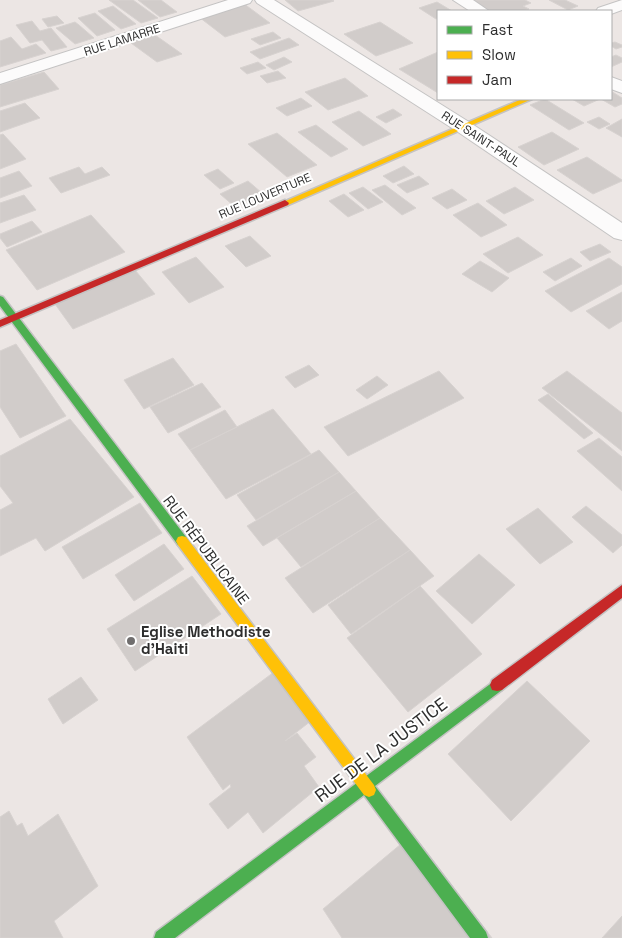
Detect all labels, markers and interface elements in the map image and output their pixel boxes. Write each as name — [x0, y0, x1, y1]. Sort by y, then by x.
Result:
legend — [437, 10, 612, 100]
street label: RUE LAMARRE — [82, 20, 162, 60]
text: Fast — [482, 20, 513, 39]
text: Slow — [482, 45, 516, 64]
text: Jam — [482, 70, 512, 89]
street label: RUE SAINT-PAUL — [438, 107, 524, 171]
street label: RUE LOUVERTURE — [216, 169, 314, 223]
street label: RUE RÉPUBLICAINE — [159, 491, 254, 608]
place label: Eglise Methodiste d'Haiti — [141, 622, 271, 658]
marker: Eglise Methodiste d'Haiti — [125, 635, 137, 647]
street label: RUE DE LA JUSTICE — [310, 692, 452, 807]

